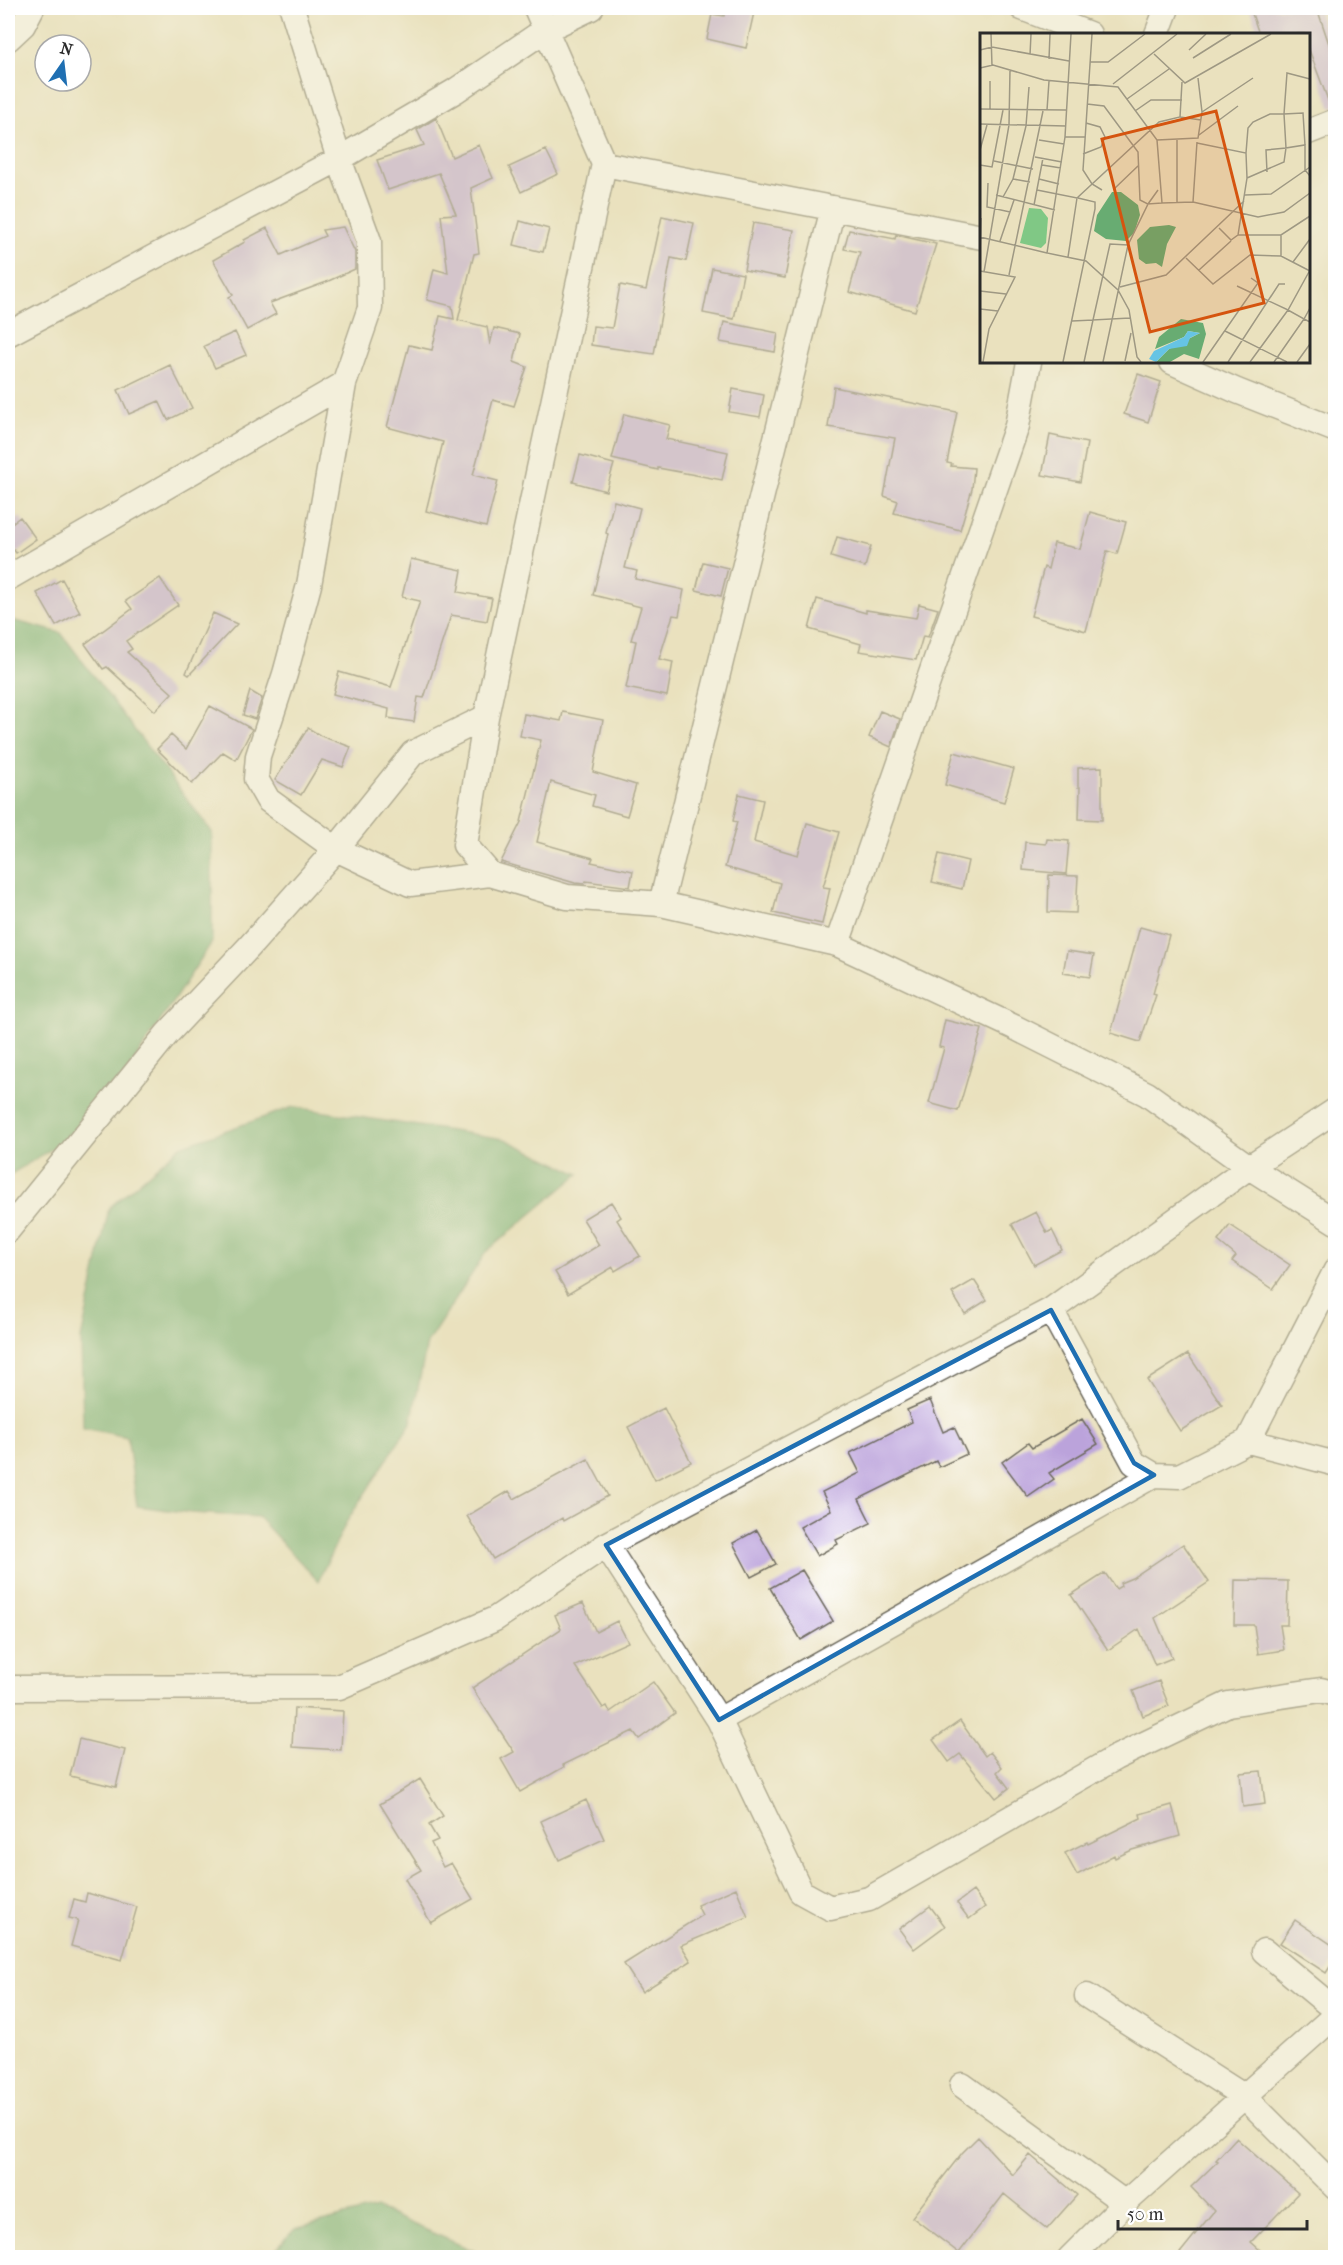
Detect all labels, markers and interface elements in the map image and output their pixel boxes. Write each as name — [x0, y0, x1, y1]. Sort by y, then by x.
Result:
north arrow — [33, 33, 93, 93]
inset map — [980, 33, 1310, 363]
text: N — [58, 38, 76, 60]
scale bar — [1118, 2193, 1307, 2231]
text: 50 m — [1127, 2204, 1164, 2225]

